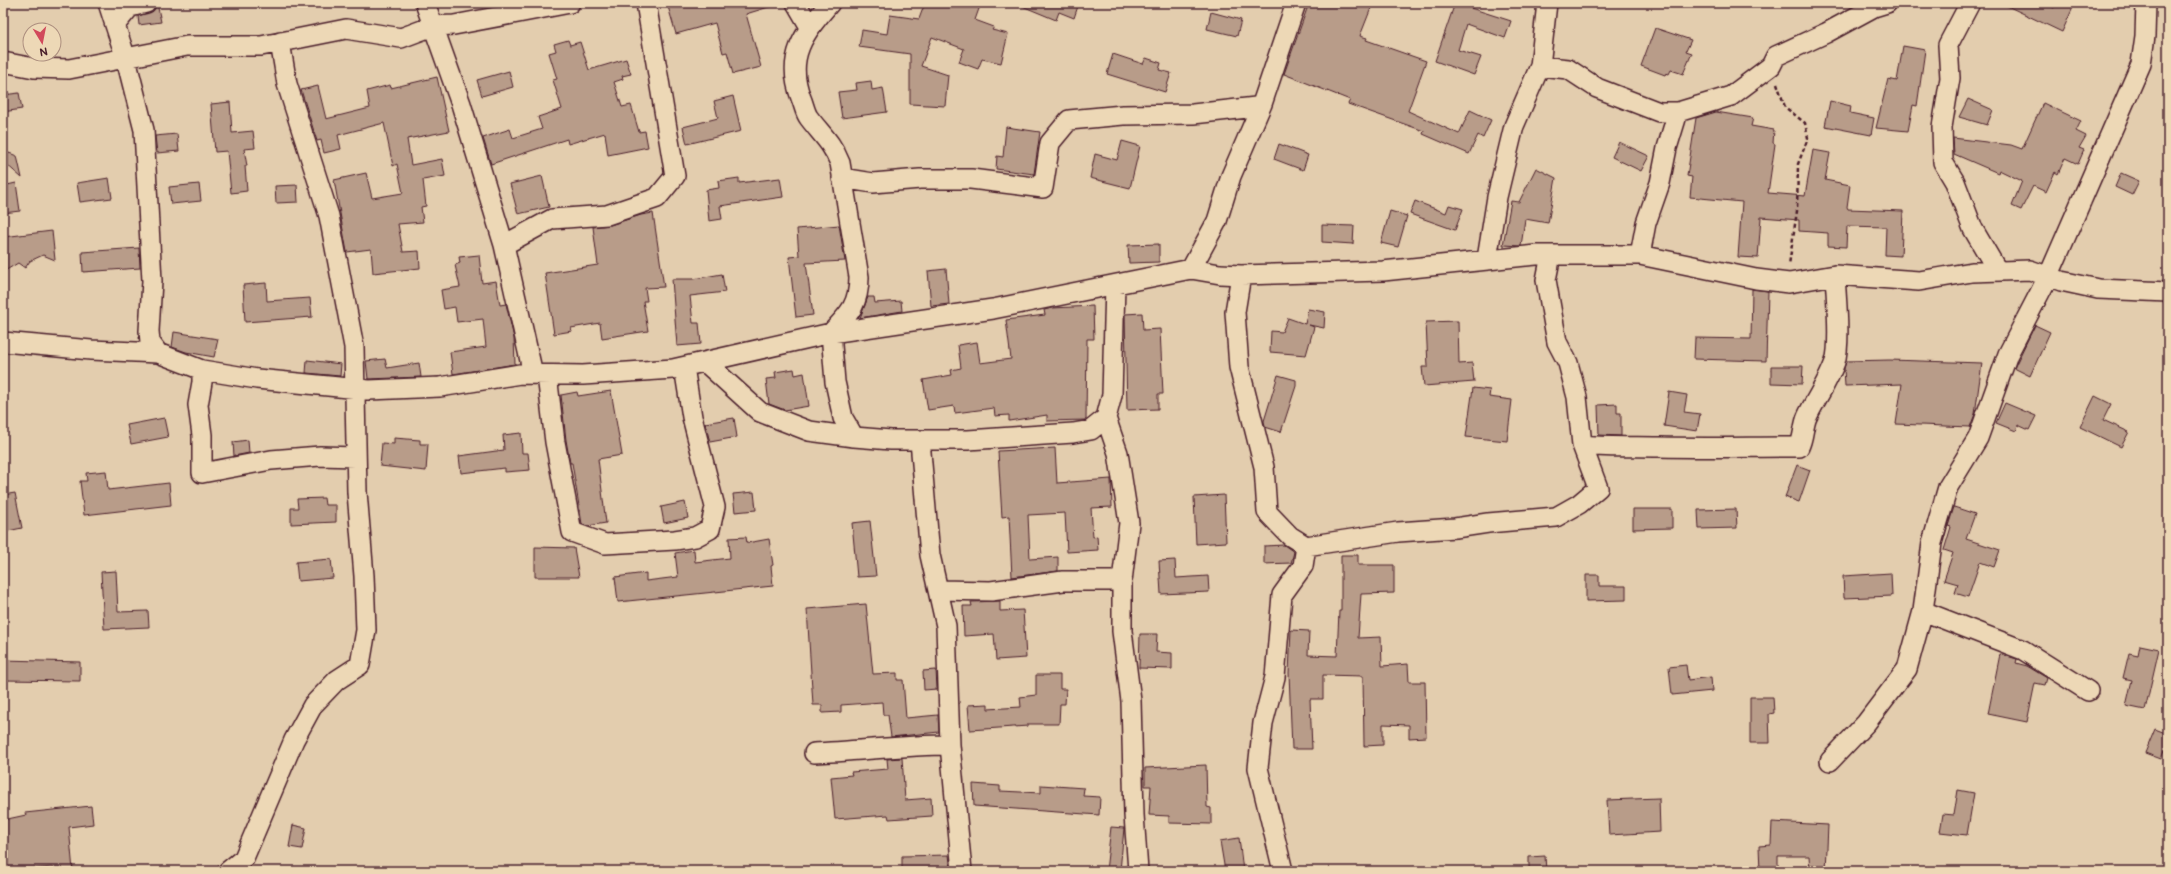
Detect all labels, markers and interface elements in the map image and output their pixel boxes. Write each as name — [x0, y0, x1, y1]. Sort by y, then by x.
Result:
north arrow — [22, 22, 62, 62]
text: N — [38, 44, 49, 58]

